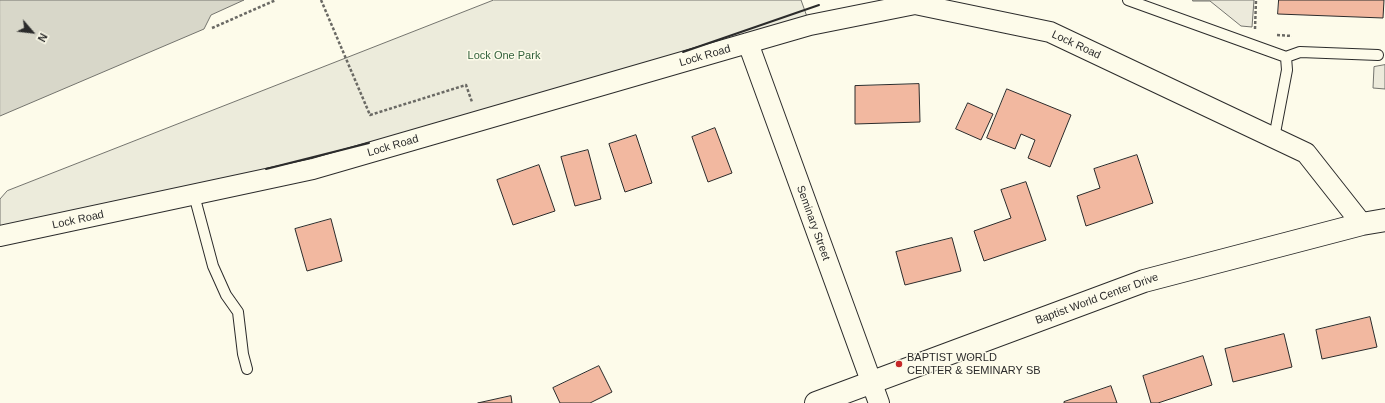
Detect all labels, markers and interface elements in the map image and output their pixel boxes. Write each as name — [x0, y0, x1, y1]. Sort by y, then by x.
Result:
north arrow — [12, 12, 52, 52]
street label: Lock Road — [1049, 28, 1103, 62]
text: N — [35, 31, 50, 44]
street label: Lock Road — [678, 42, 732, 70]
park label: Lock One Park — [468, 49, 540, 63]
street label: Lock Road — [366, 132, 420, 160]
street label: Seminary Street — [793, 184, 833, 262]
street label: Lock Road — [51, 208, 105, 232]
street label: Baptist World Center Drive — [1034, 271, 1160, 327]
place label: BAPTIST WORLD CENTER & SEMINARY SB — [907, 351, 1041, 377]
marker: BAPTIST WORLD CENTER & SEMINARY SB — [894, 359, 904, 369]

